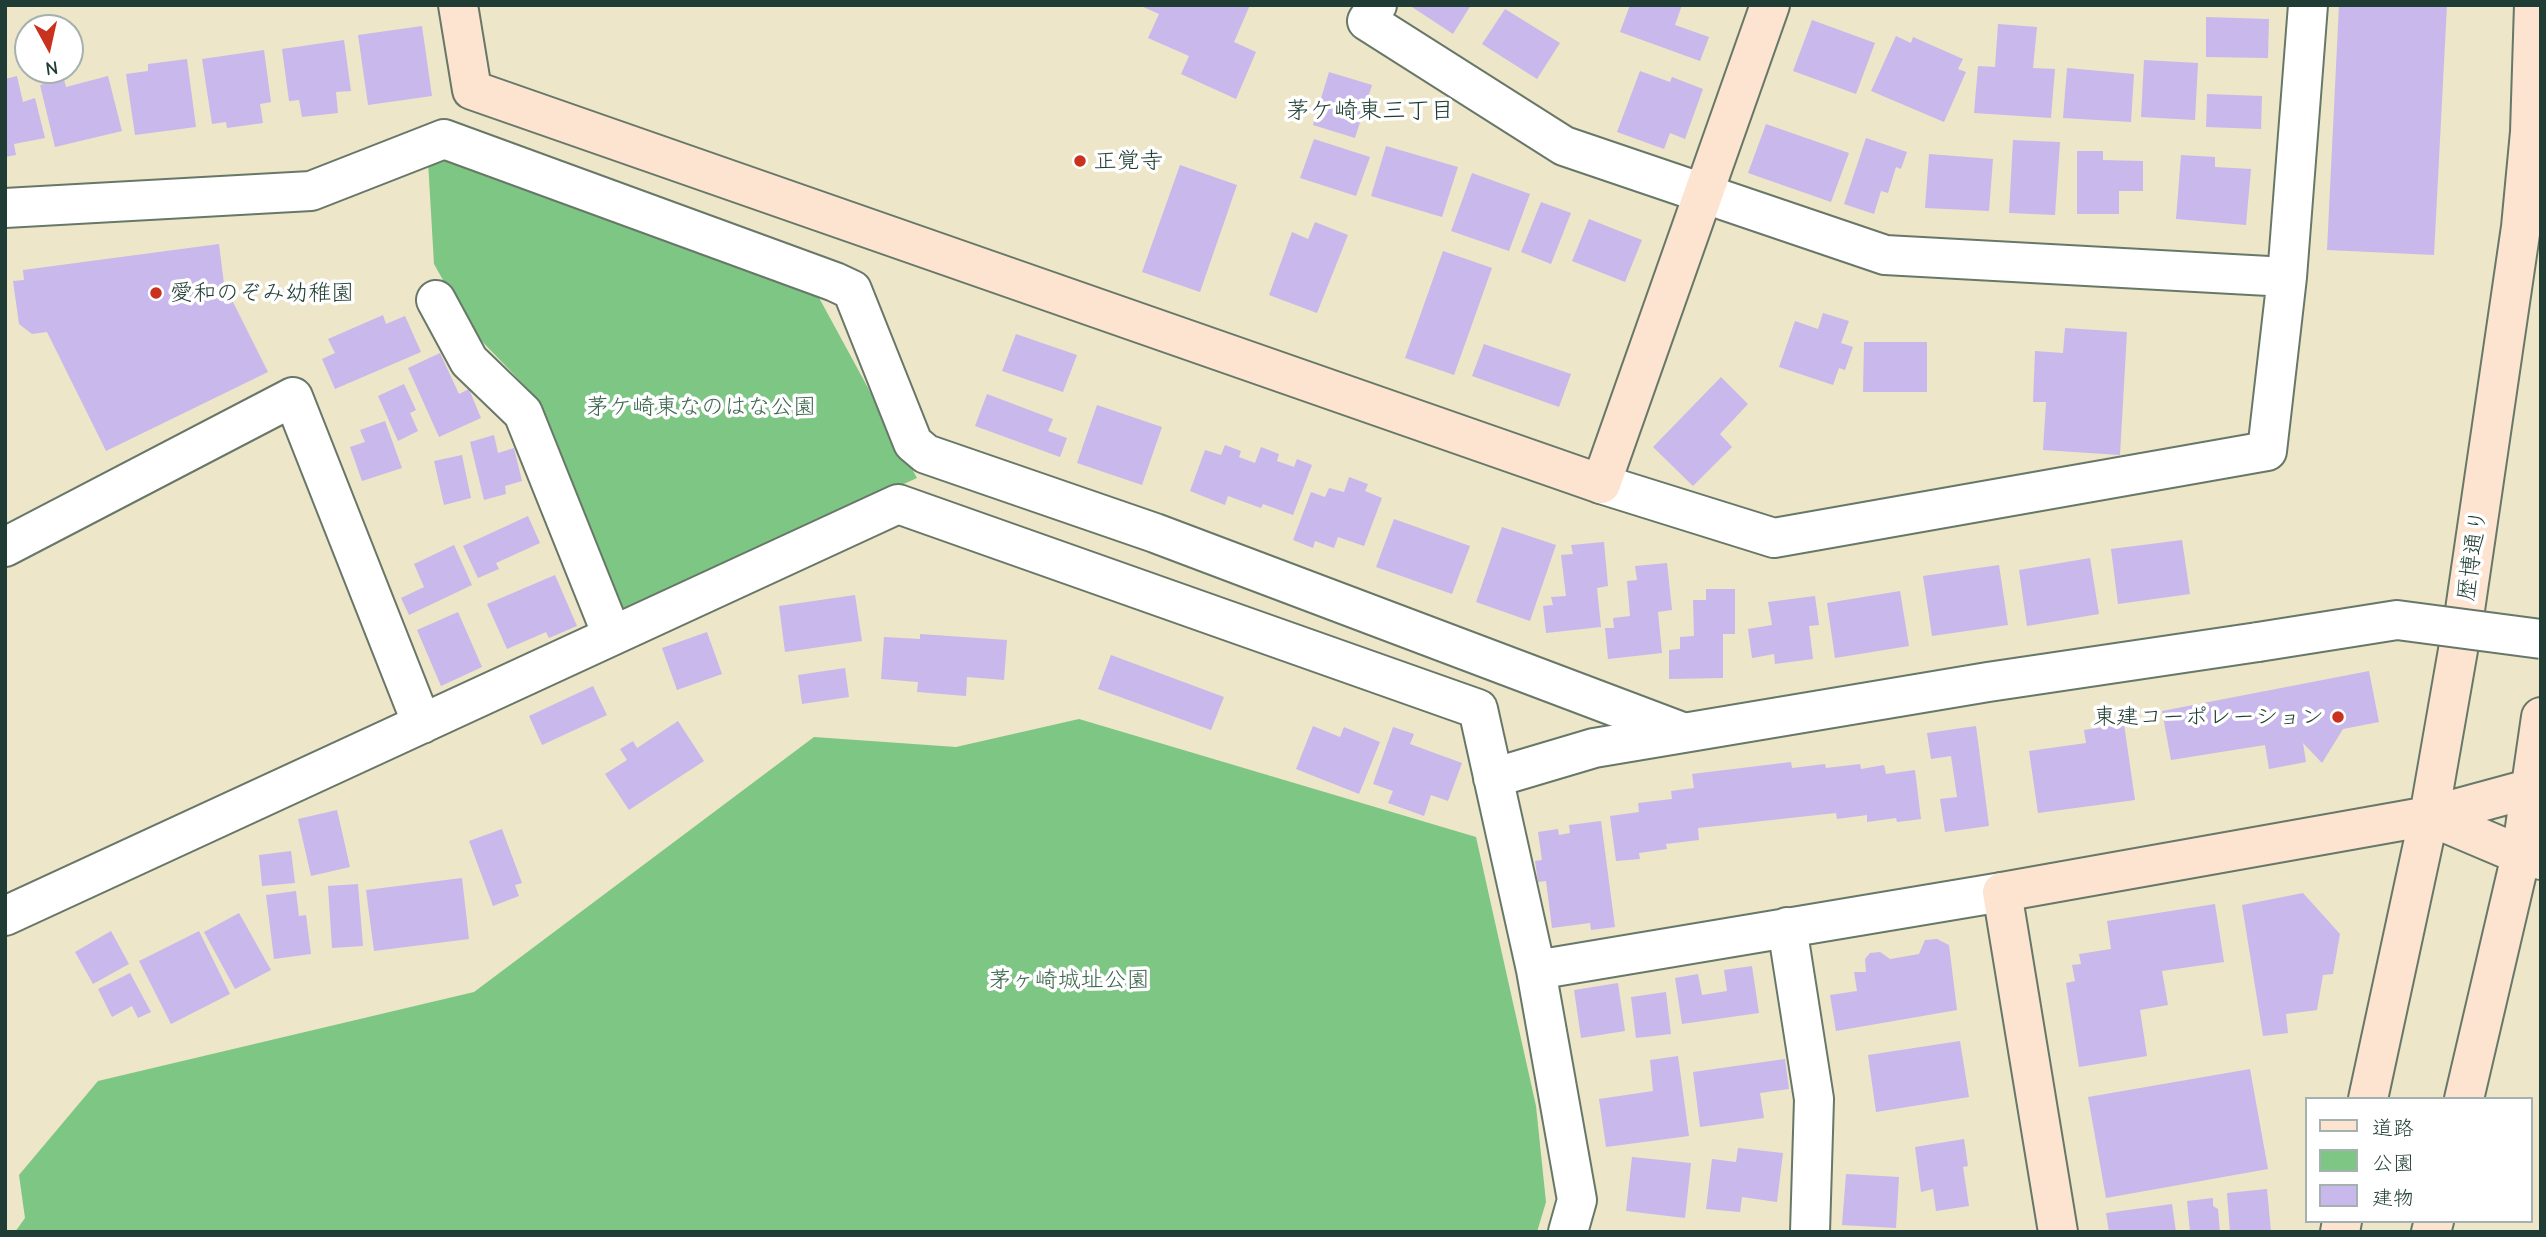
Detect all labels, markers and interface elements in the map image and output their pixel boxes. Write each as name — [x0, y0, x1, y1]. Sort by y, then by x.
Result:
north arrow — [14, 14, 84, 84]
text: N — [44, 56, 59, 80]
district label: 茅ケ崎東三丁目 — [1286, 97, 1454, 125]
place label: 正覚寺 — [1094, 147, 1163, 175]
marker: 正覚寺 — [1072, 153, 1088, 169]
place label: 愛和のぞみ幼稚園 — [170, 279, 354, 307]
marker: 愛和のぞみ幼稚園 — [148, 285, 164, 301]
park label: 茅ケ崎東なのはな公園 — [586, 393, 816, 421]
street label: 歴博通り — [2453, 508, 2493, 602]
place label: 東建コーポレーション — [2093, 703, 2324, 731]
marker: 東建コーポレーション — [2330, 709, 2346, 725]
park label: 茅ヶ崎城址公園 — [989, 966, 1149, 994]
legend — [2304, 1097, 2532, 1223]
text: 道路 — [2372, 1116, 2414, 1140]
text: 公園 — [2372, 1151, 2414, 1175]
text: 建物 — [2372, 1186, 2414, 1210]

